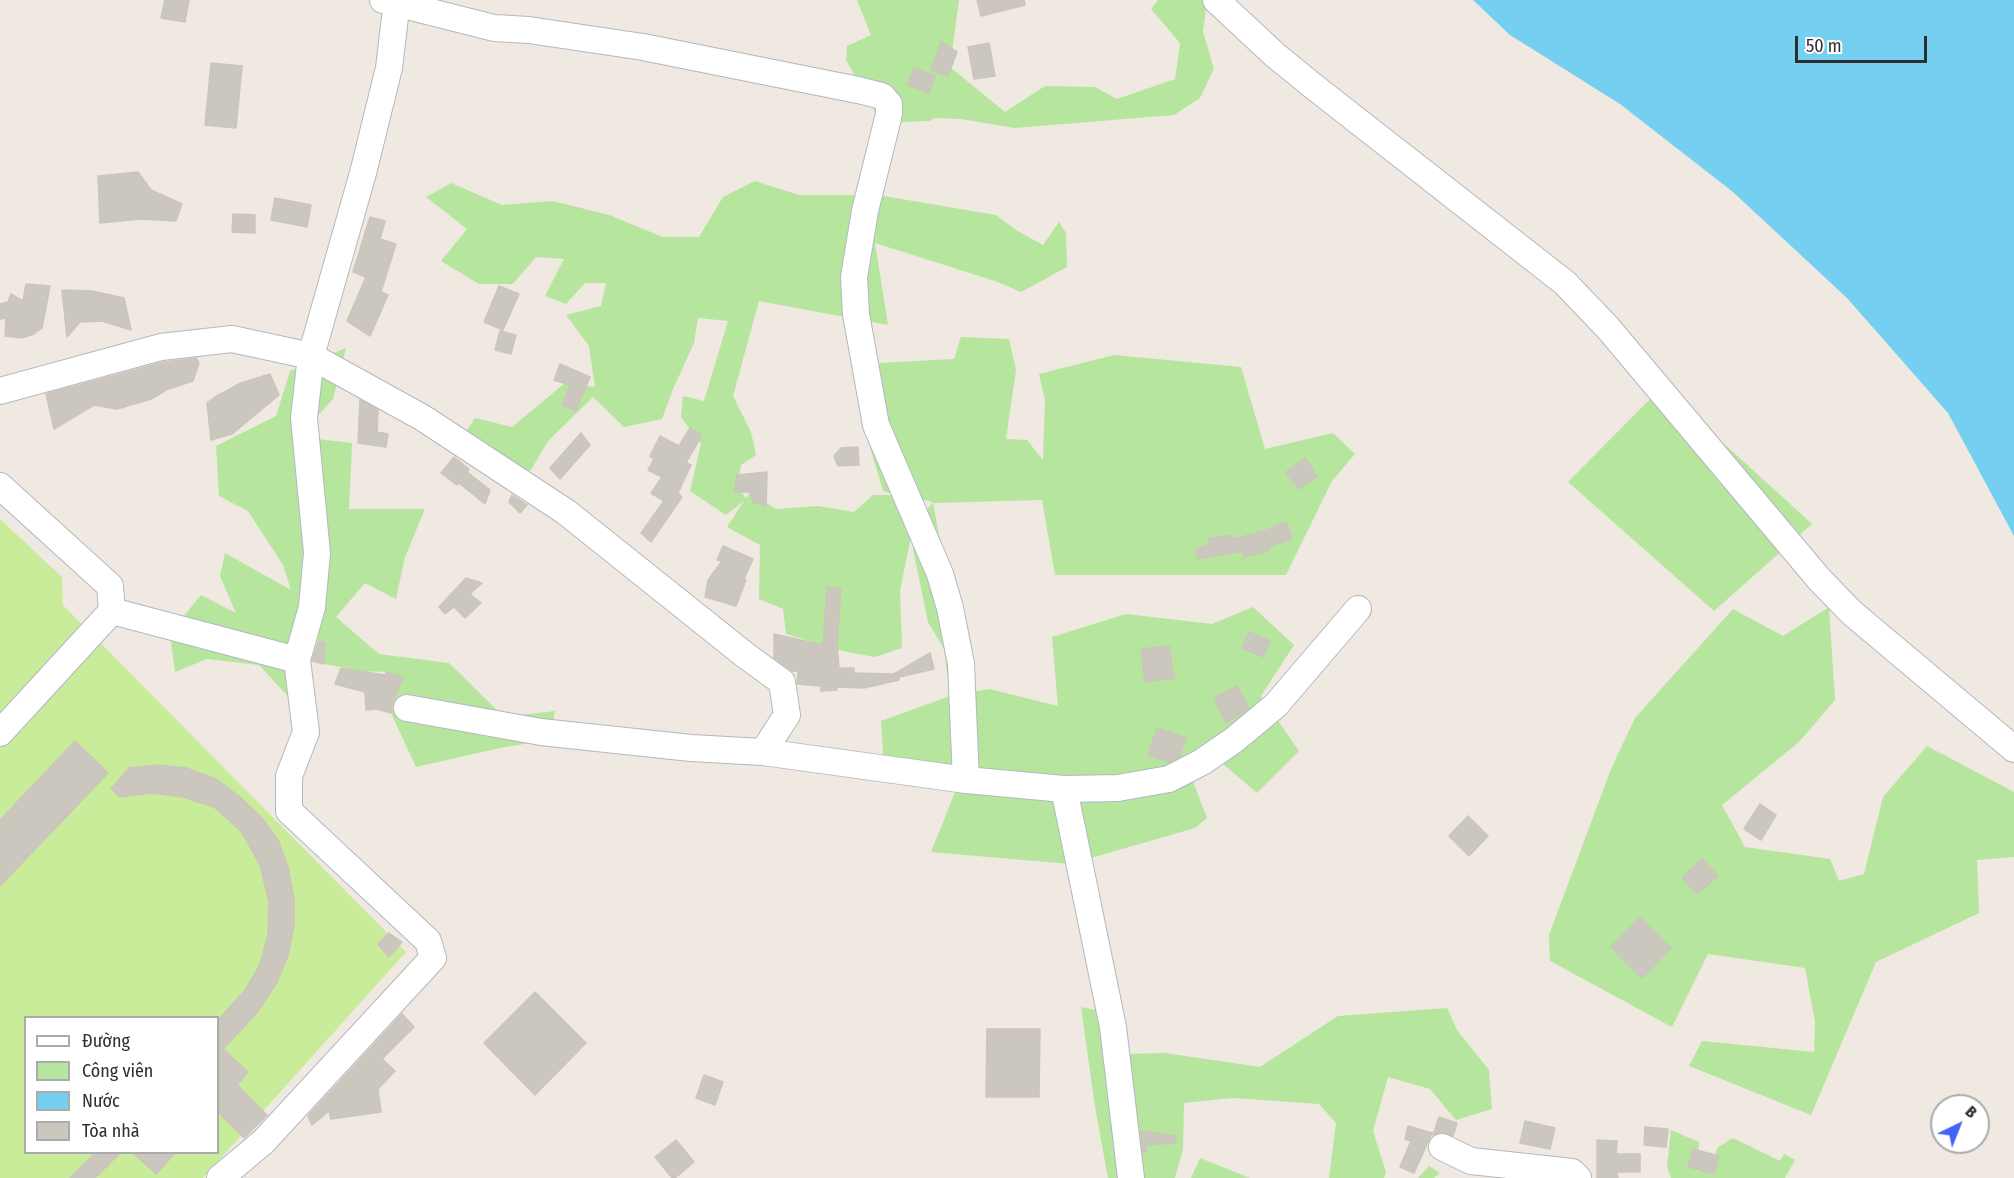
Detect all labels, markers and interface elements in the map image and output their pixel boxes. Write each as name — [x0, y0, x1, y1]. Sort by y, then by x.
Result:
scale bar — [1798, 24, 1930, 62]
text: 50 m — [1806, 35, 1842, 57]
legend — [24, 1016, 219, 1154]
text: Đường — [82, 1030, 130, 1052]
text: Công viên — [82, 1060, 153, 1082]
text: Nước — [82, 1090, 120, 1112]
north arrow — [1930, 1094, 1990, 1154]
text: B — [1961, 1102, 1981, 1122]
text: Tòa nhà — [82, 1120, 140, 1142]

